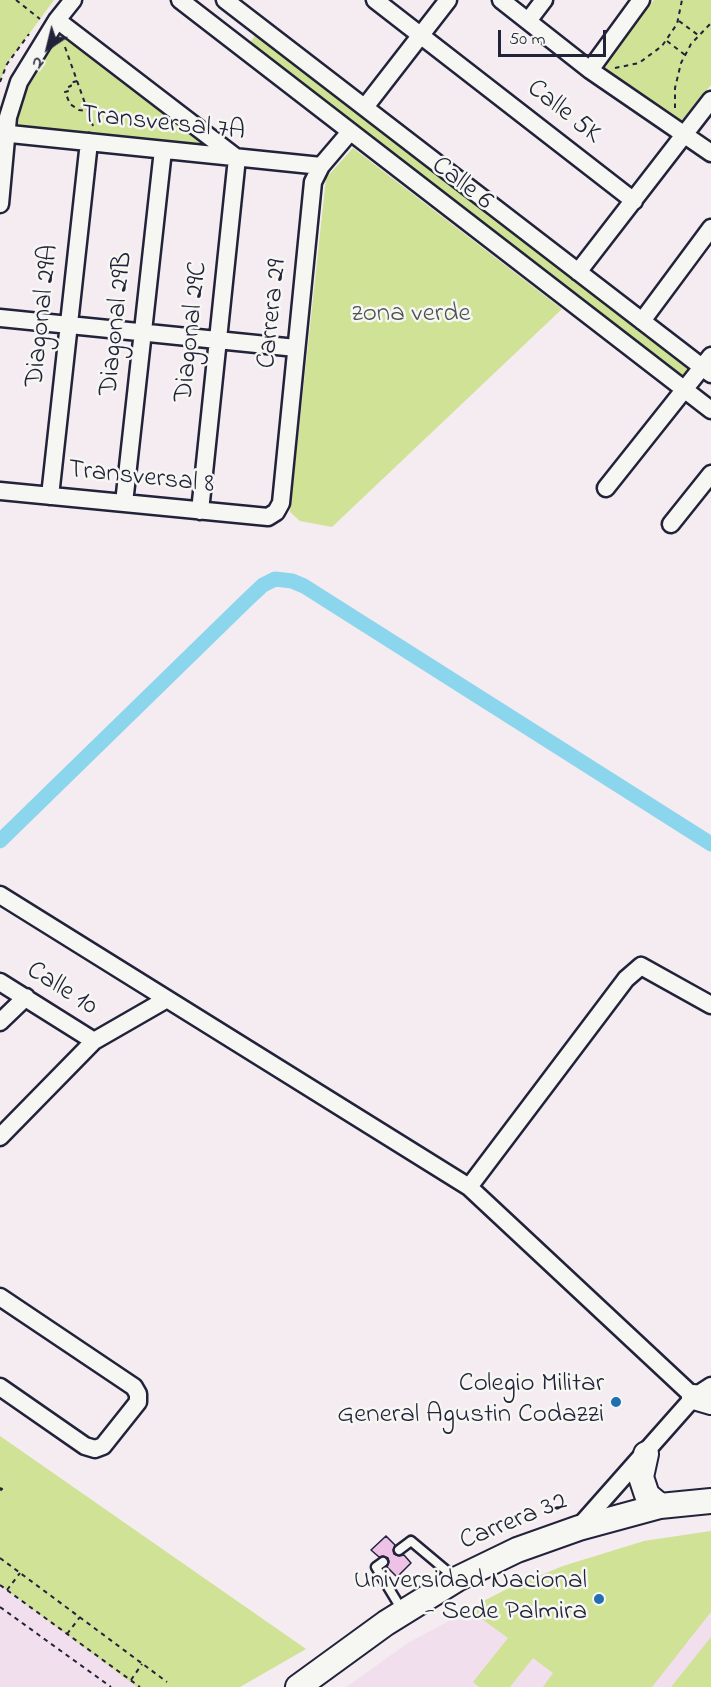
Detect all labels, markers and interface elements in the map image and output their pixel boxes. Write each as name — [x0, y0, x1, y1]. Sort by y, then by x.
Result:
north arrow — [18, 18, 78, 78]
scale bar — [501, 18, 609, 56]
text: 50 m — [509, 27, 546, 53]
text: N — [26, 50, 49, 76]
street label: Calle 5K — [519, 74, 607, 152]
street label: Transversal 7A — [79, 100, 247, 150]
street label: Calle 6 — [424, 151, 498, 219]
street label: Diagonal 29A — [20, 243, 68, 389]
street label: Diagonal 29B — [94, 251, 142, 397]
street label: Carrera 29 — [252, 258, 296, 370]
street label: Diagonal 29C — [170, 260, 216, 404]
park label: zona verde — [352, 300, 470, 332]
street label: Transversal 8 — [66, 455, 216, 503]
street label: Calle 10 — [20, 956, 102, 1024]
place label: Colegio Militar General Agustin Codazzi — [337, 1370, 604, 1433]
marker: Colegio Militar General Agustin Codazzi — [609, 1395, 623, 1409]
street label: Carrera 32 — [456, 1487, 572, 1559]
place label: Universidad Nacional - Sede Palmira — [354, 1567, 587, 1630]
marker: Universidad Nacional - Sede Palmira — [592, 1592, 606, 1606]

